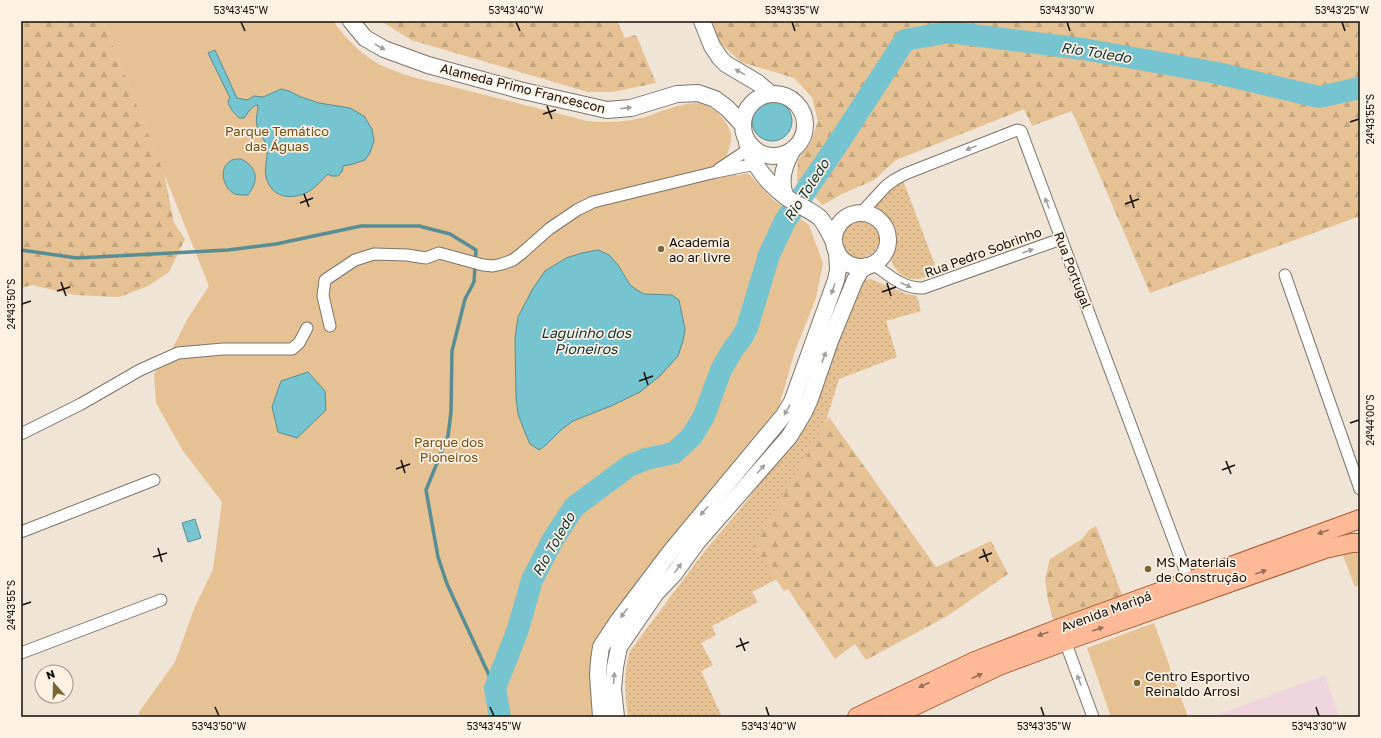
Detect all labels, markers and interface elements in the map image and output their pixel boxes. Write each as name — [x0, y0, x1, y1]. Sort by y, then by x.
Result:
text: 53°43'45"W — [214, 4, 269, 16]
text: 53°43'40"W — [489, 4, 544, 16]
text: 53°43'35"W — [765, 4, 819, 16]
text: 53°43'30"W — [1040, 4, 1095, 16]
text: 53°43'25"W — [1315, 4, 1369, 16]
water label: Rio Toledo — [1060, 38, 1134, 66]
one-way arrow — [374, 43, 386, 50]
street label: Alameda Primo Francescon — [439, 60, 607, 116]
one-way arrow — [734, 68, 746, 75]
text: 24°43'55"S — [1364, 94, 1376, 144]
one-way arrow — [620, 105, 633, 111]
park label: Parque Temático das Águas — [225, 123, 329, 154]
one-way arrow — [964, 146, 976, 152]
water label: Rio Toledo — [780, 154, 833, 224]
one-way arrow — [1044, 196, 1050, 208]
street label: Rua Pedro Sobrinho — [922, 223, 1044, 281]
street label: Rua Portugal — [1051, 229, 1095, 311]
place label: Academia ao ar livre — [669, 234, 730, 265]
marker: Academia ao ar livre — [656, 244, 666, 254]
one-way arrow — [1023, 248, 1035, 254]
text: 24°43'50"S — [5, 279, 17, 329]
one-way arrow — [900, 282, 911, 288]
one-way arrow — [830, 283, 836, 295]
water label: Laguinho dos Pioneiros — [541, 324, 632, 357]
one-way arrow — [822, 350, 828, 362]
text: 24°44'00"S — [1364, 394, 1376, 446]
one-way arrow — [783, 404, 790, 416]
park label: Parque dos Pioneiros — [414, 434, 484, 465]
one-way arrow — [757, 463, 766, 474]
one-way arrow — [700, 506, 709, 516]
water label: Rio Toledo — [528, 508, 579, 579]
one-way arrow — [1317, 530, 1329, 536]
place label: MS Materiais de Construção — [1156, 554, 1247, 585]
one-way arrow — [673, 563, 681, 573]
marker: MS Materiais de Construção — [1143, 564, 1153, 574]
one-way arrow — [1255, 569, 1267, 575]
text: 24°43'55"S — [5, 580, 17, 630]
street label: Avenida Maripá — [1059, 587, 1153, 635]
one-way arrow — [619, 607, 628, 618]
one-way arrow — [1093, 626, 1105, 632]
one-way arrow — [1037, 632, 1049, 638]
north arrow — [34, 664, 74, 704]
text: N — [44, 667, 57, 682]
place label: Centro Esportivo Reinaldo Arrosi — [1145, 668, 1250, 699]
one-way arrow — [611, 672, 617, 684]
one-way arrow — [971, 673, 983, 679]
one-way arrow — [1076, 674, 1082, 686]
marker: Centro Esportivo Reinaldo Arrosi — [1132, 678, 1142, 688]
one-way arrow — [918, 682, 930, 688]
text: 53°43'50"W — [192, 720, 247, 732]
text: 53°43'45"W — [467, 720, 522, 732]
text: 53°43'40"W — [742, 720, 797, 732]
text: 53°43'35"W — [1017, 720, 1071, 732]
text: 53°43'30"W — [1292, 720, 1347, 732]

